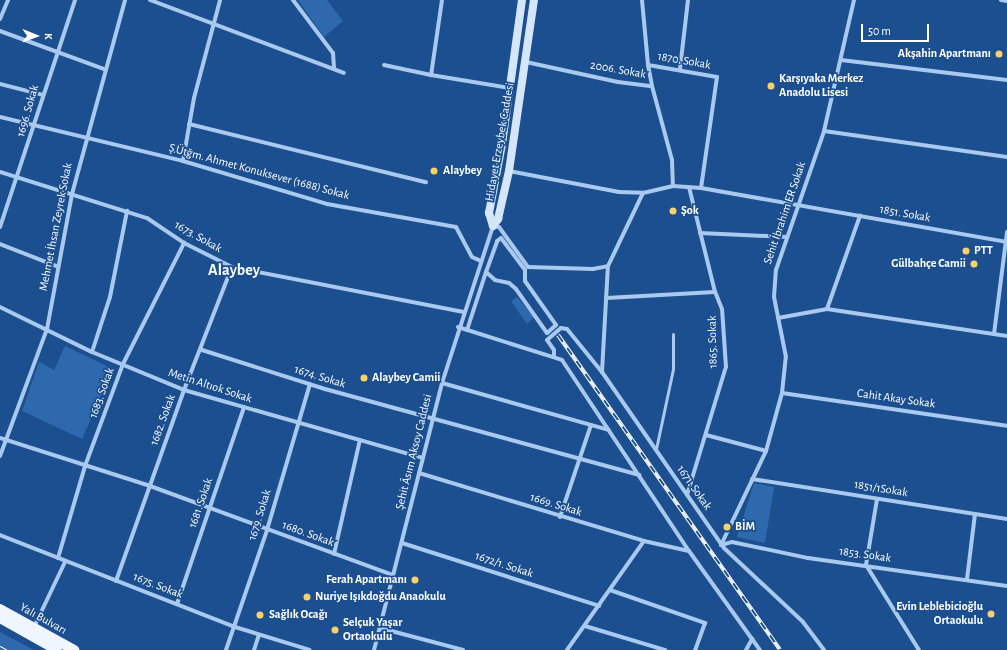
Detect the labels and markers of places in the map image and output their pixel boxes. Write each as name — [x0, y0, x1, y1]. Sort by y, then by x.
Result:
place label: Akşahin Apartmanı — [898, 47, 991, 61]
marker: Akşahin Apartmanı — [994, 49, 1004, 59]
place label: Karşıyaka Merkez Anadolu Lisesi — [779, 72, 863, 100]
marker: Karşıyaka Merkez Anadolu Lisesi — [766, 81, 776, 91]
place label: Alaybey — [443, 164, 482, 178]
marker: Alaybey — [428, 165, 440, 177]
place label: Şok — [681, 204, 699, 218]
marker: Şok — [668, 206, 678, 216]
place label: PTT — [974, 244, 993, 258]
marker: PTT — [961, 246, 971, 256]
place label: Gülbahçe Camii — [891, 257, 966, 271]
marker: Gülbahçe Camii — [969, 259, 979, 269]
place label: Alaybey Camii — [372, 371, 440, 385]
marker: Alaybey Camii — [359, 373, 369, 383]
place label: BİM — [735, 520, 755, 534]
marker: BİM — [722, 522, 732, 532]
place label: Ferah Apartmanı — [326, 573, 407, 587]
marker: Ferah Apartmanı — [410, 575, 420, 585]
place label: Nuriye Işıkdoğdu Anaokulu — [315, 590, 446, 604]
marker: Nuriye Işıkdoğdu Anaokulu — [302, 592, 312, 602]
place label: Evin Leblebicioğlu Ortaokulu — [896, 600, 983, 628]
place label: Sağlık Ocağı — [269, 608, 328, 622]
marker: Sağlık Ocağı — [254, 609, 266, 621]
marker: Evin Leblebicioğlu Ortaokulu — [986, 609, 996, 619]
place label: Selçuk Yaşar Ortaokulu — [343, 616, 402, 644]
marker: Selçuk Yaşar Ortaokulu — [330, 625, 340, 635]

